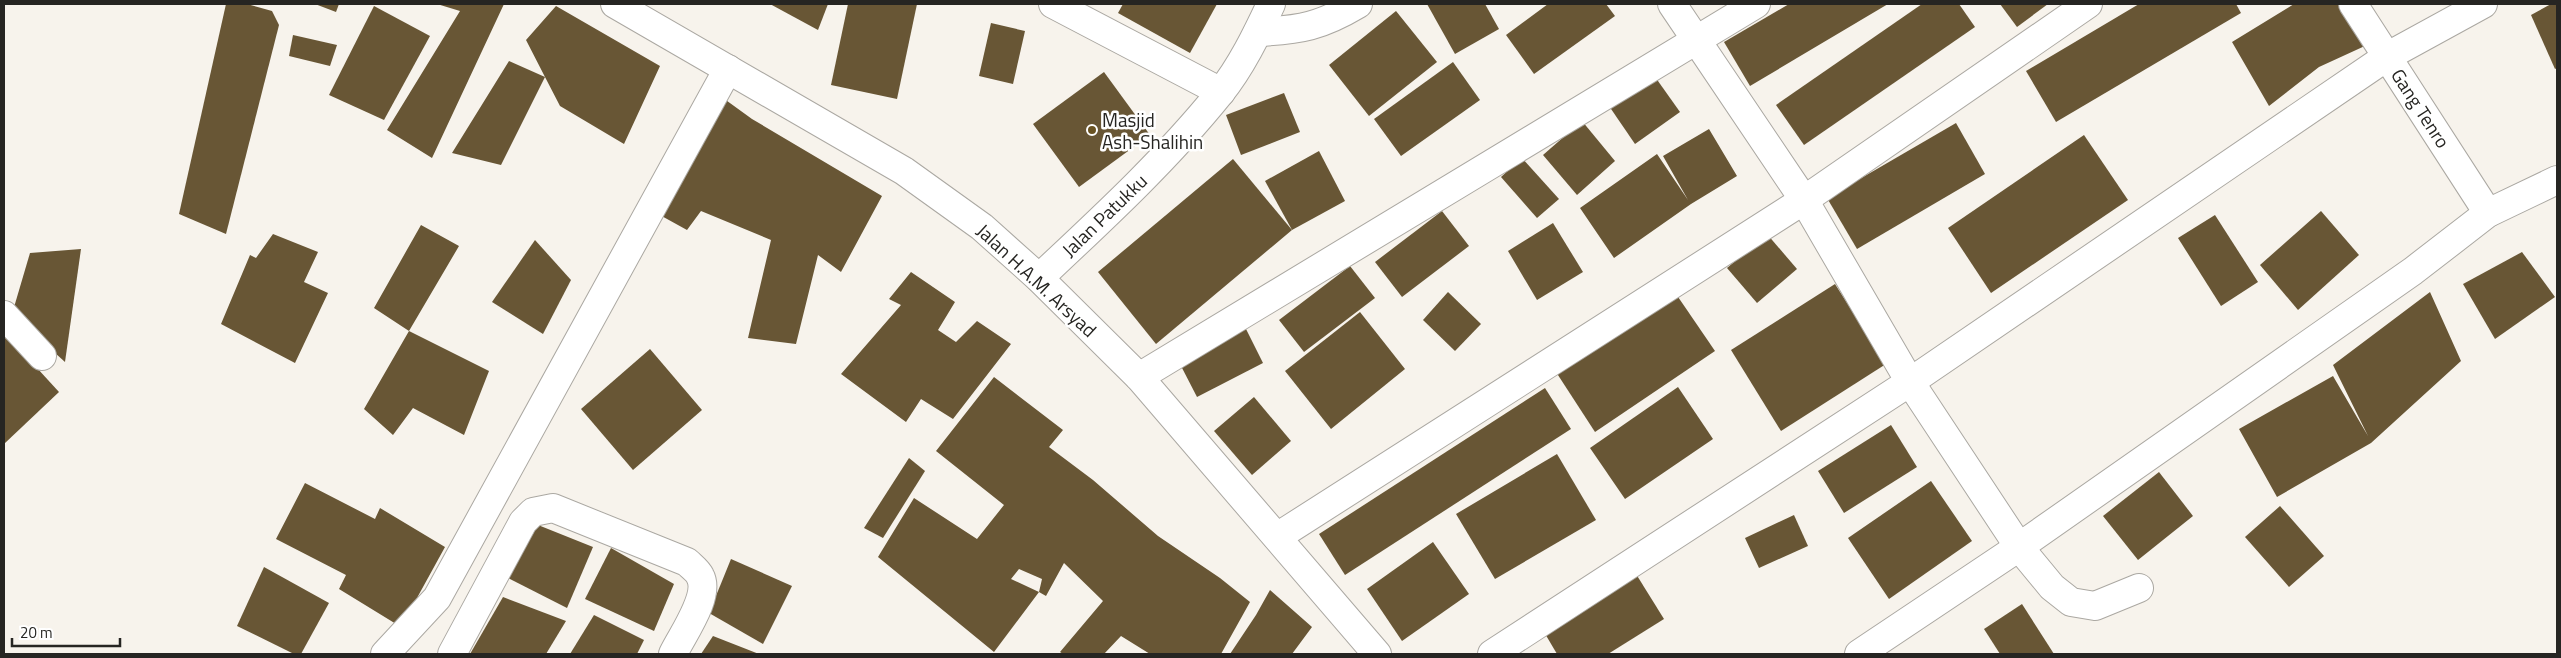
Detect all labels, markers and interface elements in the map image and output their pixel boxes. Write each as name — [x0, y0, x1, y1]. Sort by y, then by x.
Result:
street label: Gang Tenro — [2384, 62, 2458, 154]
place label: Masjid Ash-Shalihin — [1102, 105, 1203, 156]
marker: Masjid Ash-Shalihin — [1086, 124, 1098, 136]
street label: Jalan Patukku — [1055, 167, 1153, 263]
street label: Jalan H.A.M. Arsyad — [970, 217, 1104, 343]
scale bar — [12, 616, 120, 648]
text: 20 m — [20, 621, 53, 644]

